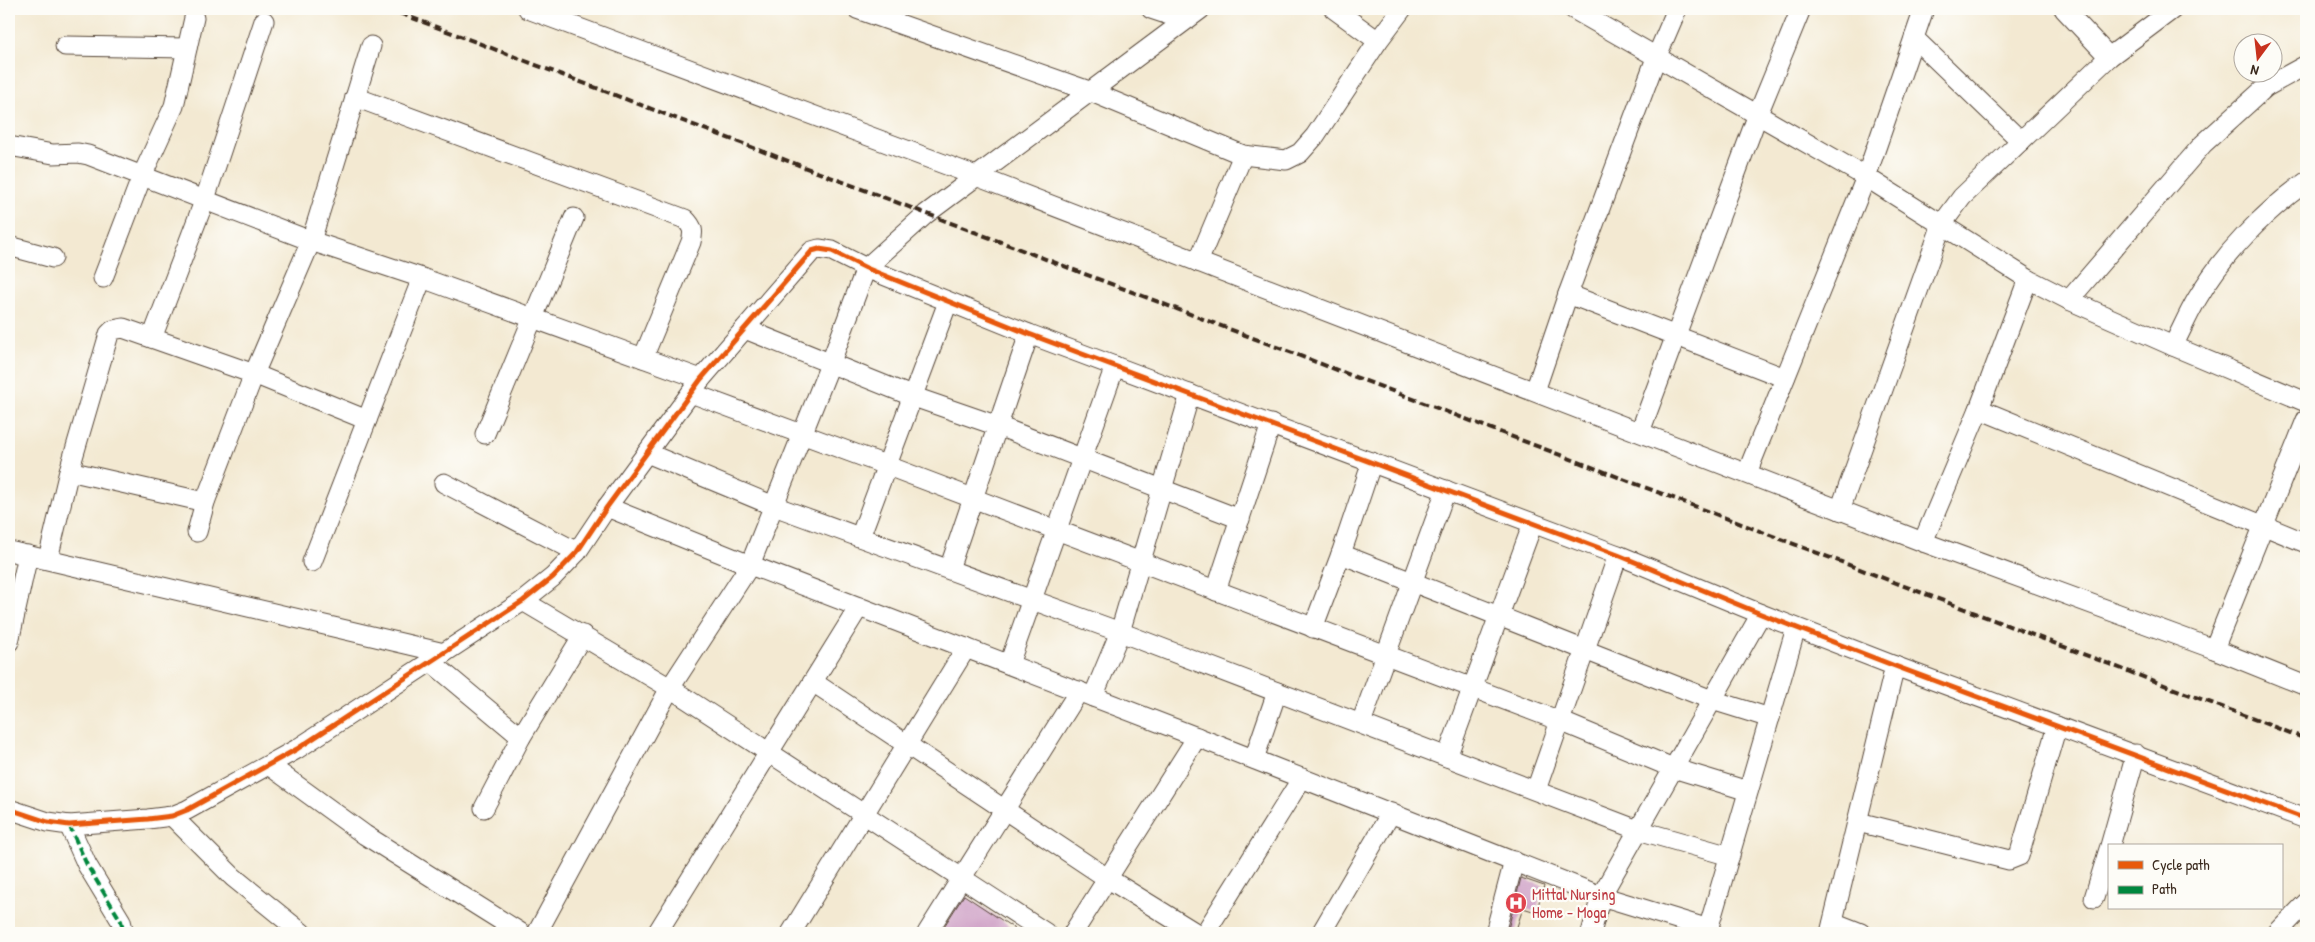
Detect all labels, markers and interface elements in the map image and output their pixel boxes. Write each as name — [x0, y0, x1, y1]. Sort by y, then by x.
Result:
north arrow — [2232, 32, 2282, 82]
text: N — [2248, 61, 2261, 81]
legend — [2108, 844, 2282, 910]
text: Cycle path — [2152, 854, 2210, 875]
text: Path — [2152, 878, 2177, 899]
place label: Mittal Nursing Home - Moga — [1532, 883, 1616, 923]
hospital icon: Mittal Nursing Home - Moga — [1504, 891, 1528, 915]

